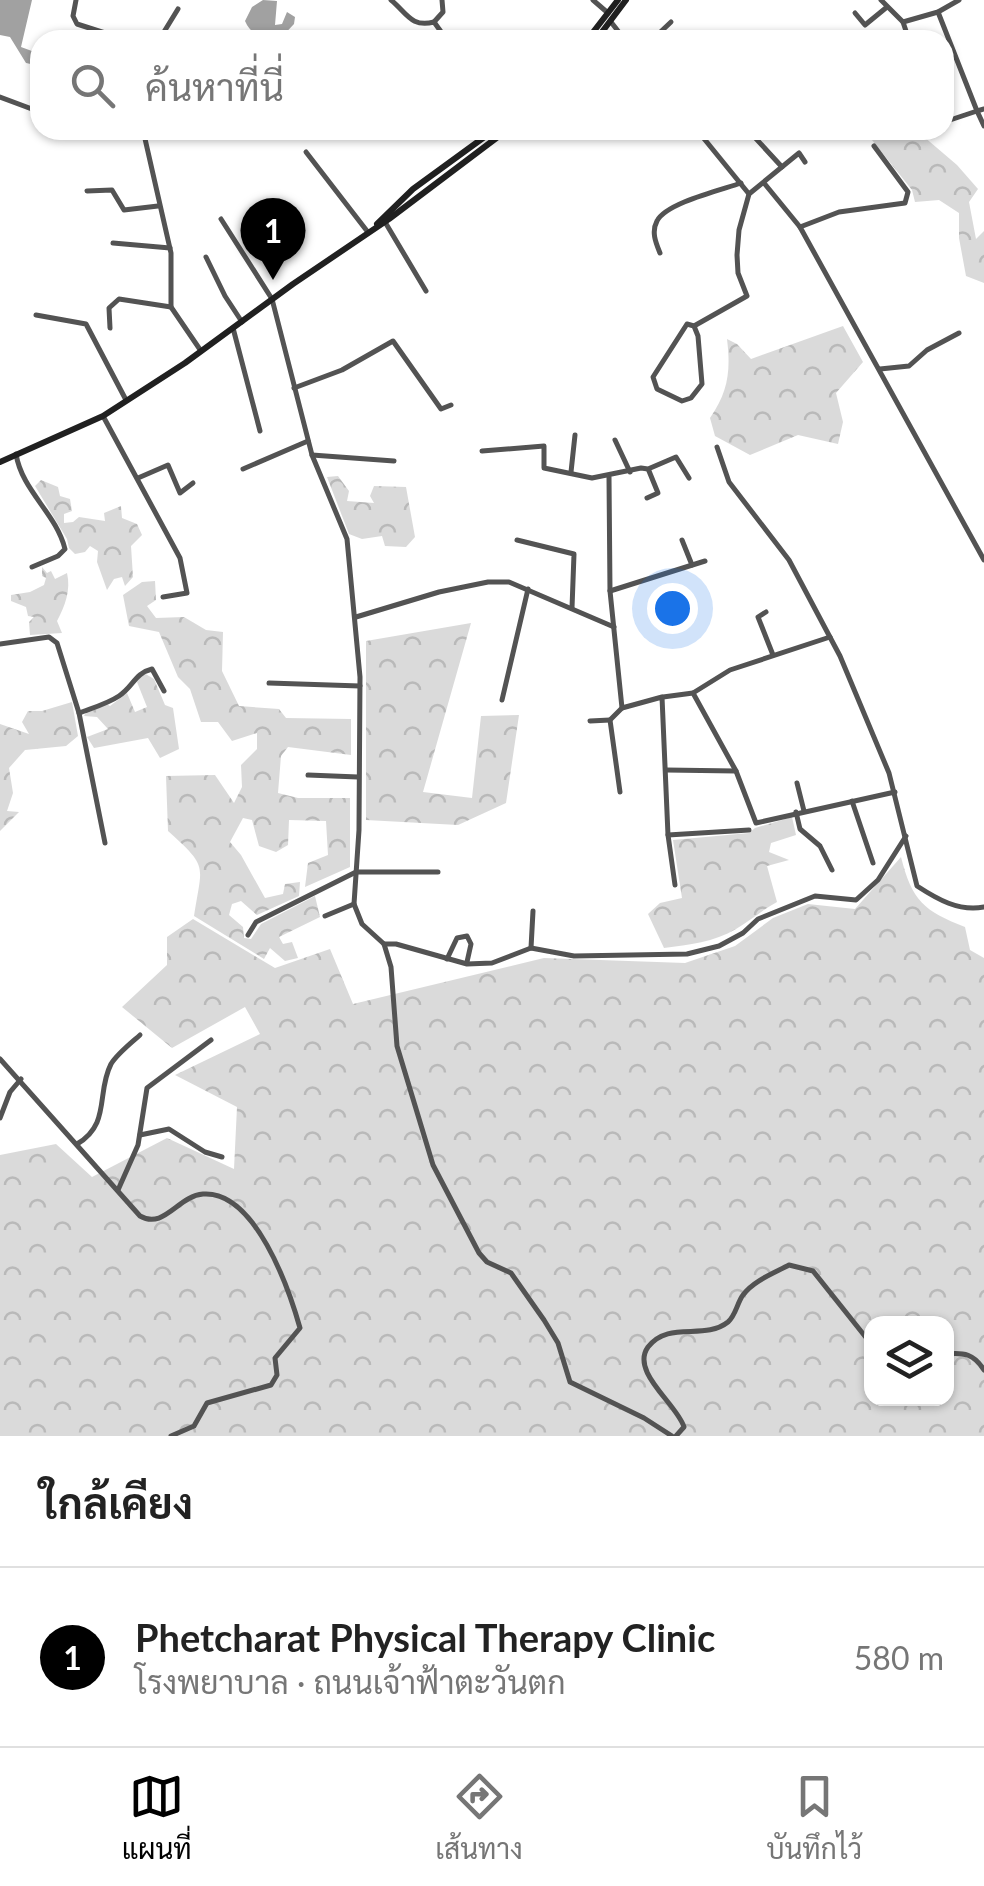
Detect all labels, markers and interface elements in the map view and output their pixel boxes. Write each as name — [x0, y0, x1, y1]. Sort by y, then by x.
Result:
search box — [30, 30, 954, 140]
icon: search — [65, 58, 120, 113]
text: ค้นหาที่นี่ — [145, 63, 284, 109]
pin: 1 — [240, 198, 306, 280]
your location — [647, 583, 698, 634]
map controls — [864, 1316, 954, 1406]
button: layers — [864, 1316, 954, 1406]
text: ใกล้เคียง — [40, 1478, 193, 1528]
text: Phetcharat Physical Therapy Clinic — [135, 1614, 715, 1660]
text: 1 — [63, 1638, 82, 1677]
text: 580 m — [854, 1638, 944, 1677]
text: โรงพยาบาล · ถนนเจ้าฟ้าตะวันตก — [135, 1662, 566, 1701]
tab: แผนที่ — [122, 1769, 192, 1865]
tab: เส้นทาง — [435, 1769, 523, 1865]
tab: บันทึกไว้ — [766, 1769, 862, 1865]

